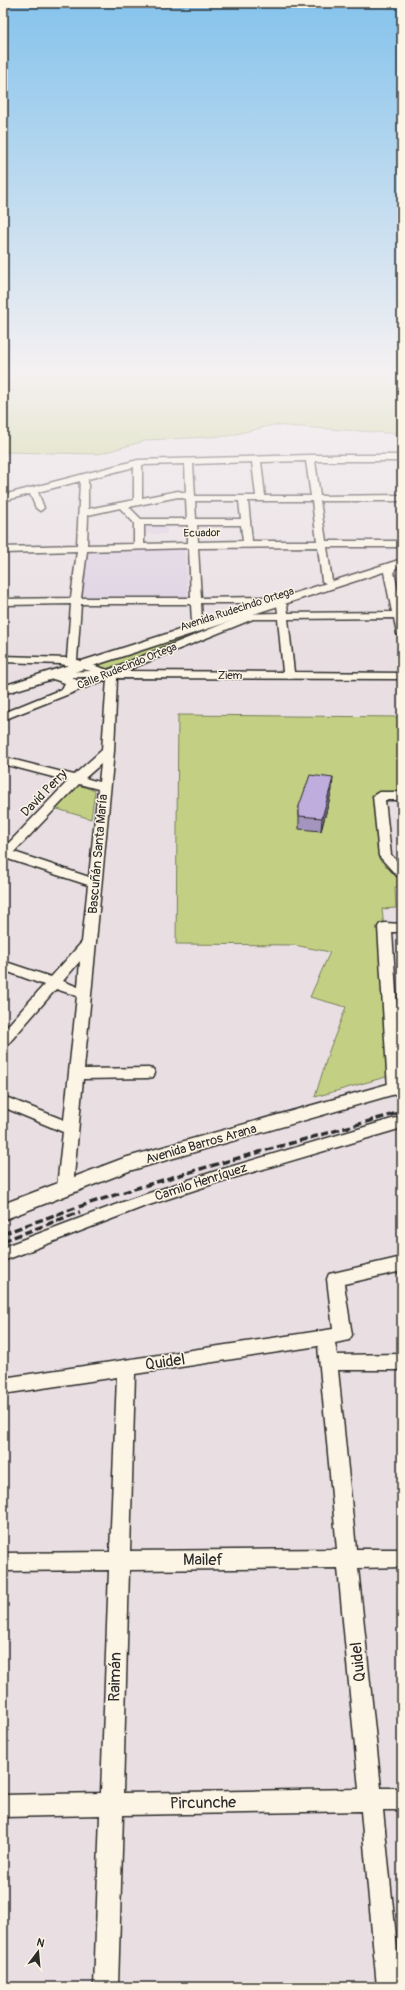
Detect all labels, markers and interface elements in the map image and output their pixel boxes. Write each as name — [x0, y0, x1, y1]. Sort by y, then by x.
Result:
street label: Ecuador — [183, 526, 221, 540]
street label: Avenida Rudecindo Ortega — [178, 584, 296, 634]
street label: Calle Rudecindo Ortega — [75, 640, 179, 692]
street label: Ziem — [218, 669, 242, 682]
street label: David Perry — [17, 766, 71, 820]
street label: Bascuñán Santa María — [85, 793, 111, 915]
street label: Avenida Barros Arana — [144, 1120, 258, 1168]
street label: Camilo Henríquez — [153, 1159, 249, 1204]
street label: Quidel — [144, 1349, 186, 1375]
street label: Mailef — [183, 1550, 223, 1570]
street label: Quidel — [346, 1641, 370, 1683]
street label: Raimán — [104, 1652, 126, 1702]
street label: Pircunche — [170, 1792, 236, 1814]
north arrow — [18, 1932, 58, 1972]
text: N — [35, 1936, 47, 1950]

